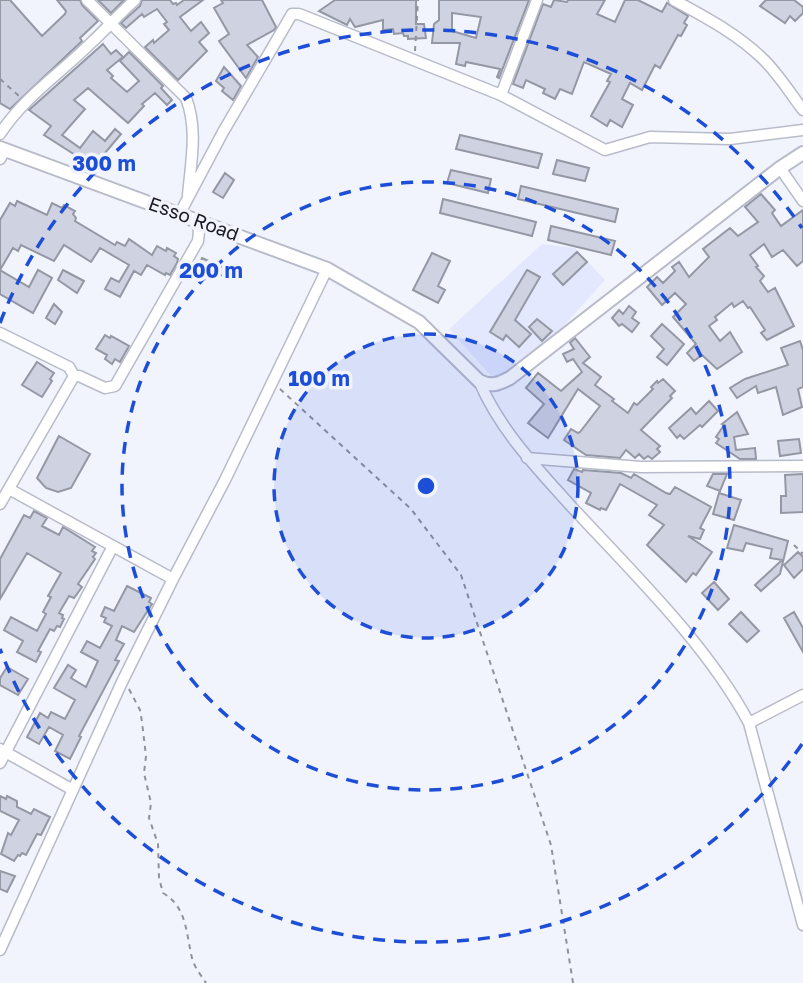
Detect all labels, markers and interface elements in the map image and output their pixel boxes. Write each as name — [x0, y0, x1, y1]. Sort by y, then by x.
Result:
text: 300 m — [72, 150, 136, 176]
street label: Esso Road — [146, 191, 242, 245]
text: 200 m — [179, 257, 243, 283]
text: 100 m — [288, 365, 350, 391]
centre of rings — [414, 474, 438, 498]

